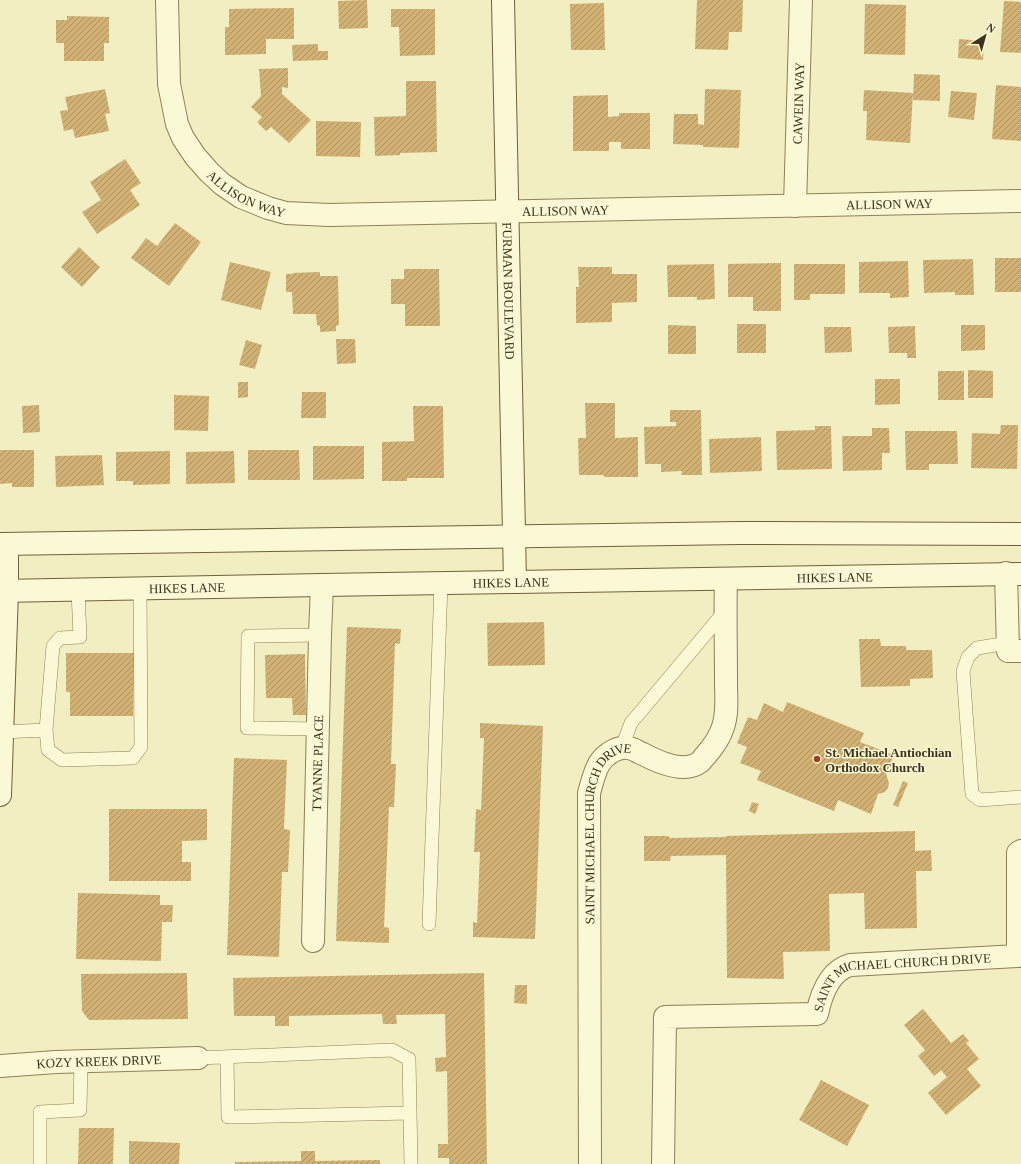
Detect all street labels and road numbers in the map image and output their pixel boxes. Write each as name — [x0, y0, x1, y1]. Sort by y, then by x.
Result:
street label: CAWEIN WAY — [789, 61, 807, 144]
street label: ALLISON WAY — [204, 167, 288, 220]
street label: ALLISON WAY — [846, 195, 934, 212]
street label: ALLISON WAY — [522, 202, 610, 219]
street label: FURMAN BOULEVARD — [500, 222, 518, 360]
street label: HIKES LANE — [797, 569, 873, 585]
street label: HIKES LANE — [473, 574, 549, 590]
street label: HIKES LANE — [149, 579, 225, 596]
street label: TYANNE PLACE — [308, 715, 326, 811]
street label: SAINT MICHAEL CHURCH DRIVE — [581, 740, 633, 924]
street label: SAINT MICHAEL CHURCH DRIVE — [810, 950, 991, 1013]
street label: KOZY KREEK DRIVE — [36, 1052, 162, 1071]

